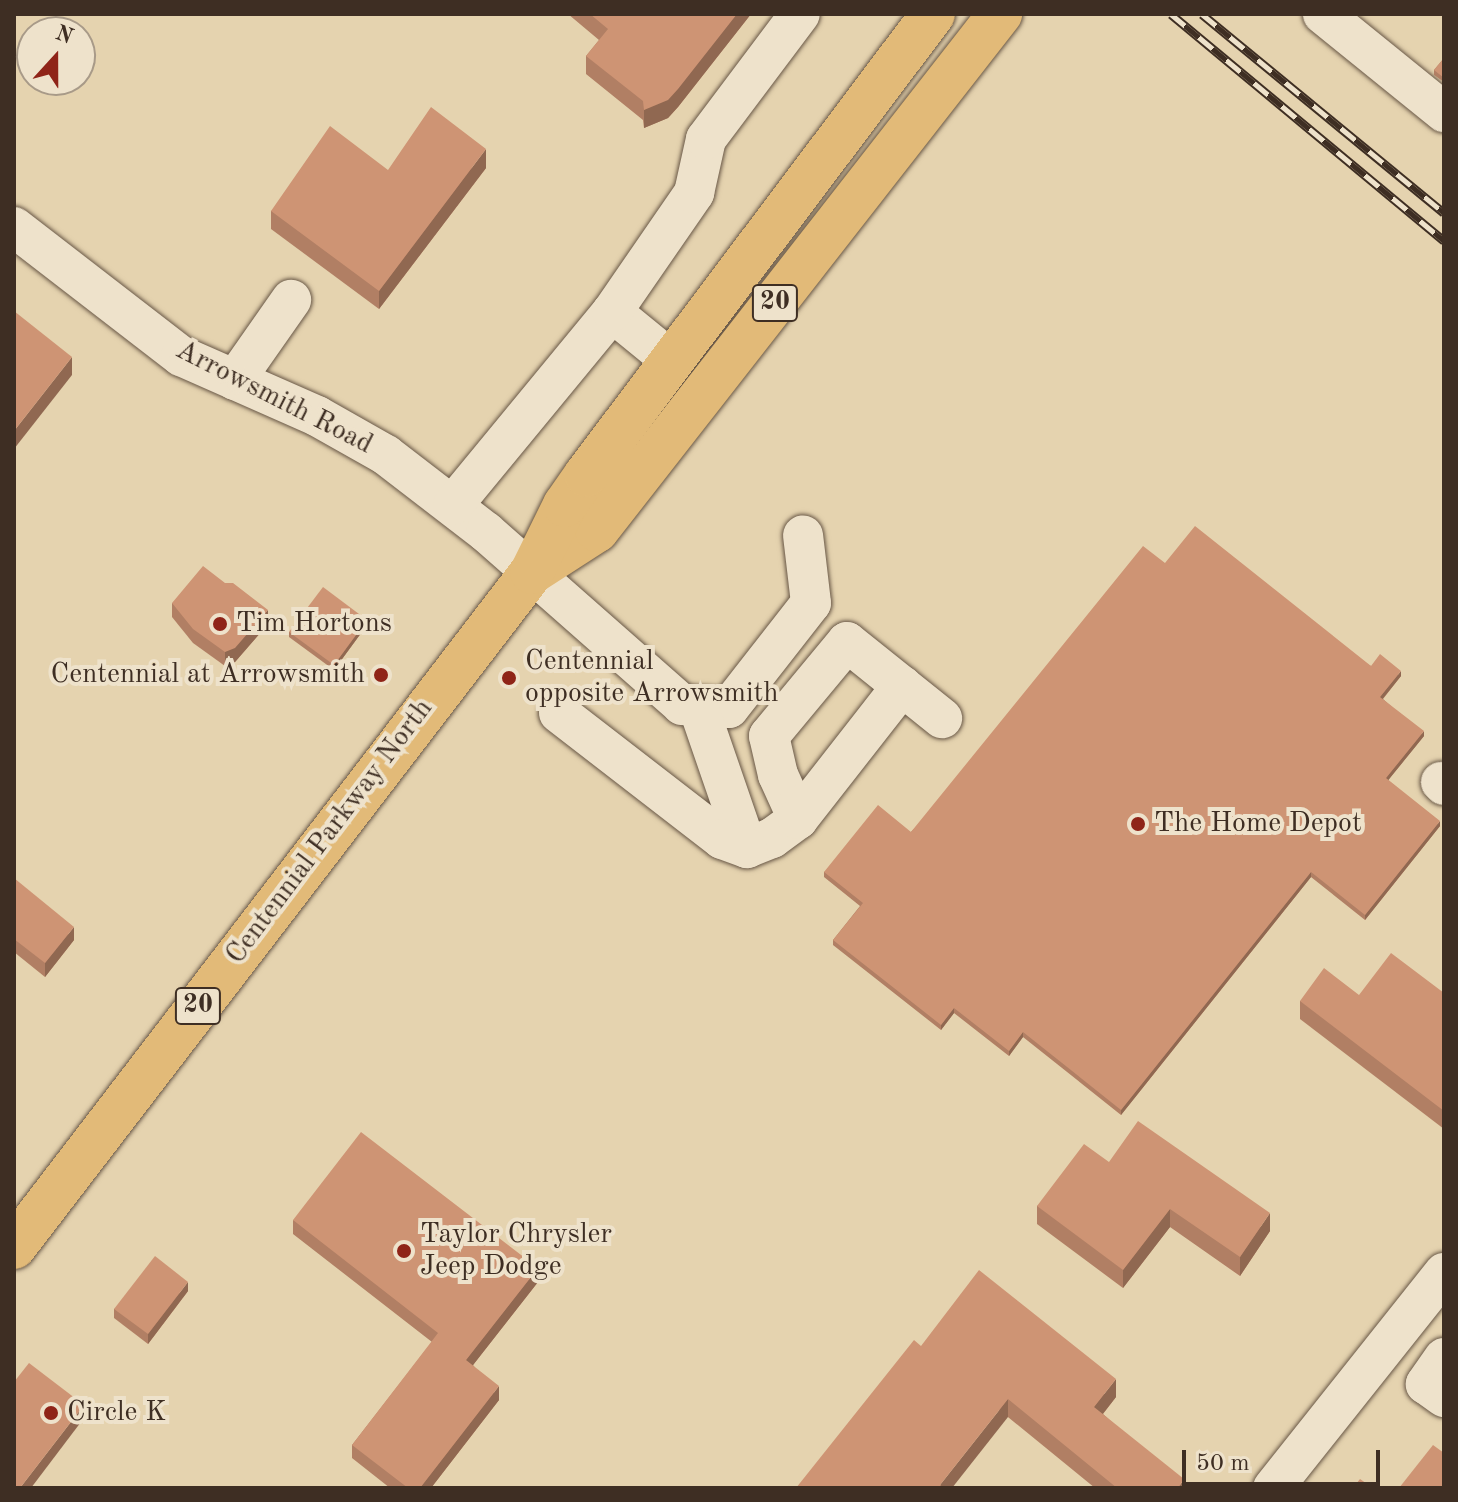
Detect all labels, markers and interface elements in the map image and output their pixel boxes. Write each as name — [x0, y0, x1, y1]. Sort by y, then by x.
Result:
north arrow — [16, 16, 96, 96]
text: N — [52, 22, 76, 49]
road number: 20 — [751, 281, 799, 325]
street label: Arrowsmith Road — [170, 334, 378, 462]
place label: Tim Hortons — [236, 607, 392, 641]
marker: Tim Hortons — [211, 615, 229, 633]
place label: Centennial opposite Arrowsmith — [525, 645, 779, 711]
place label: Centennial at Arrowsmith — [51, 658, 365, 692]
marker: Centennial at Arrowsmith — [372, 666, 390, 684]
marker: Centennial opposite Arrowsmith — [500, 669, 518, 687]
street label: Centennial Parkway North — [219, 693, 441, 971]
place label: The Home Depot — [1154, 807, 1362, 841]
marker: The Home Depot — [1129, 815, 1147, 833]
road number: 20 — [174, 984, 222, 1028]
place label: Taylor Chrysler Jeep Dodge — [420, 1218, 612, 1284]
marker: Taylor Chrysler Jeep Dodge — [395, 1242, 413, 1260]
place label: Circle K — [67, 1396, 166, 1430]
marker: Circle K — [42, 1404, 60, 1422]
scale bar — [1186, 1434, 1384, 1484]
text: 50 m — [1196, 1452, 1250, 1476]

